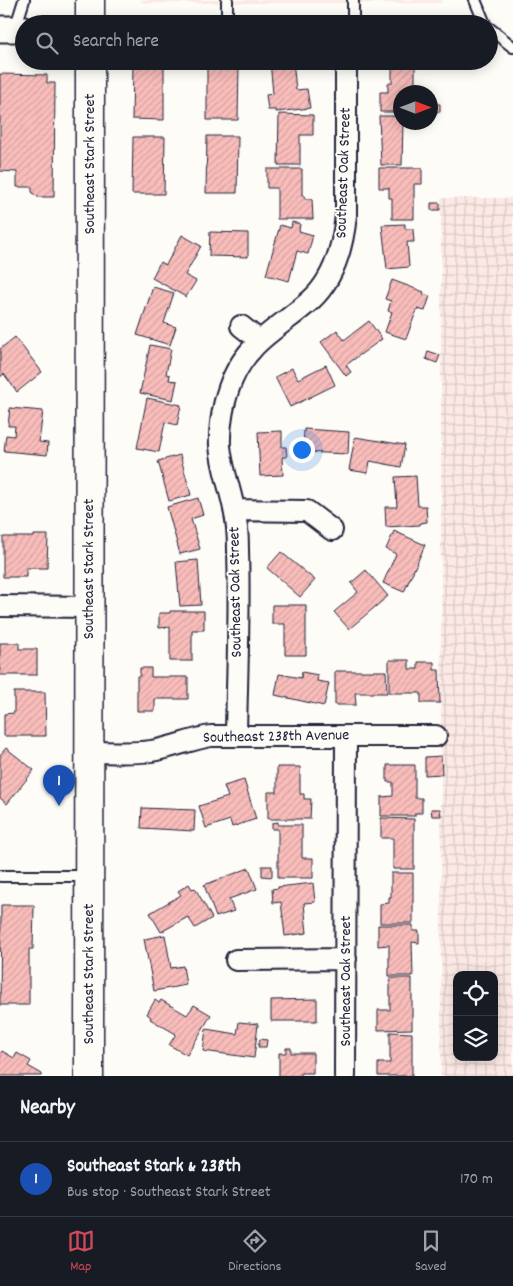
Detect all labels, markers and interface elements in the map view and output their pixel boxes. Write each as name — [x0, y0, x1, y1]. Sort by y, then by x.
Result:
search box — [15, 15, 498, 70]
icon: search — [33, 29, 61, 57]
text: Search here — [73, 29, 159, 56]
north arrow — [393, 85, 438, 130]
street label: Southeast Stark Street — [79, 94, 102, 234]
street label: Southeast Oak Street — [330, 107, 358, 239]
your location — [289, 437, 315, 463]
street label: Southeast Stark Street — [78, 499, 101, 639]
street label: Southeast Oak Street — [223, 526, 249, 658]
street label: Southeast 238th Avenue — [203, 724, 349, 750]
pin: 1 — [43, 765, 75, 806]
street label: Southeast Stark Street — [78, 904, 101, 1044]
street label: Southeast Oak Street — [335, 915, 358, 1046]
map controls — [453, 971, 498, 1061]
button: locate — [453, 971, 498, 1016]
button: layers — [453, 1016, 498, 1061]
text: Nearby — [20, 1094, 75, 1124]
text: Southeast Stark & 238th — [67, 1154, 241, 1181]
text: 1 — [34, 1168, 38, 1191]
text: 170 m — [460, 1168, 493, 1191]
text: Bus stop · Southeast Stark Street — [67, 1181, 271, 1204]
tab: Map — [67, 1227, 95, 1277]
tab: Directions — [228, 1227, 281, 1277]
tab: Saved — [415, 1227, 446, 1277]

